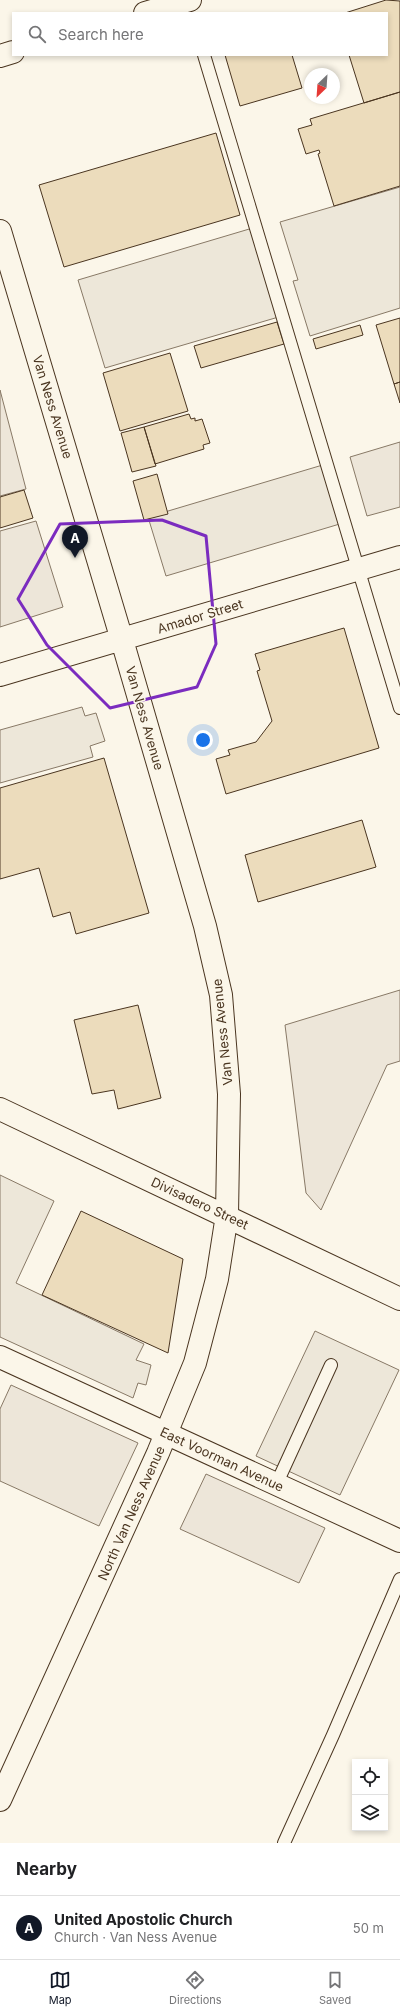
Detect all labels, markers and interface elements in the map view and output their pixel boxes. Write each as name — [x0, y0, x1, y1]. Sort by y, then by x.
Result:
search box — [12, 12, 388, 56]
icon: search — [26, 23, 48, 45]
text: Search here — [58, 25, 144, 44]
north arrow — [304, 68, 340, 104]
street label: Van Ness Avenue — [30, 353, 76, 461]
pin: A — [62, 525, 88, 558]
street label: Amador Street — [155, 595, 245, 637]
street label: Van Ness Avenue — [123, 664, 167, 772]
your location — [193, 730, 213, 750]
street label: Van Ness Avenue — [208, 978, 236, 1086]
street label: Divisadero Street — [149, 1173, 251, 1233]
street label: East Voorman Avenue — [158, 1423, 286, 1495]
street label: North Van Ness Avenue — [94, 1443, 168, 1583]
map controls — [352, 1759, 388, 1831]
button: locate — [352, 1759, 388, 1795]
button: layers — [352, 1795, 388, 1831]
text: Nearby — [16, 1859, 77, 1879]
text: United Apostolic Church — [54, 1910, 233, 1929]
text: A — [24, 1920, 34, 1936]
text: 50 m — [353, 1920, 384, 1936]
text: Church · Van Ness Avenue — [54, 1929, 217, 1945]
tab: Map — [49, 1969, 72, 2007]
tab: Directions — [169, 1969, 222, 2007]
tab: Saved — [319, 1969, 351, 2007]

